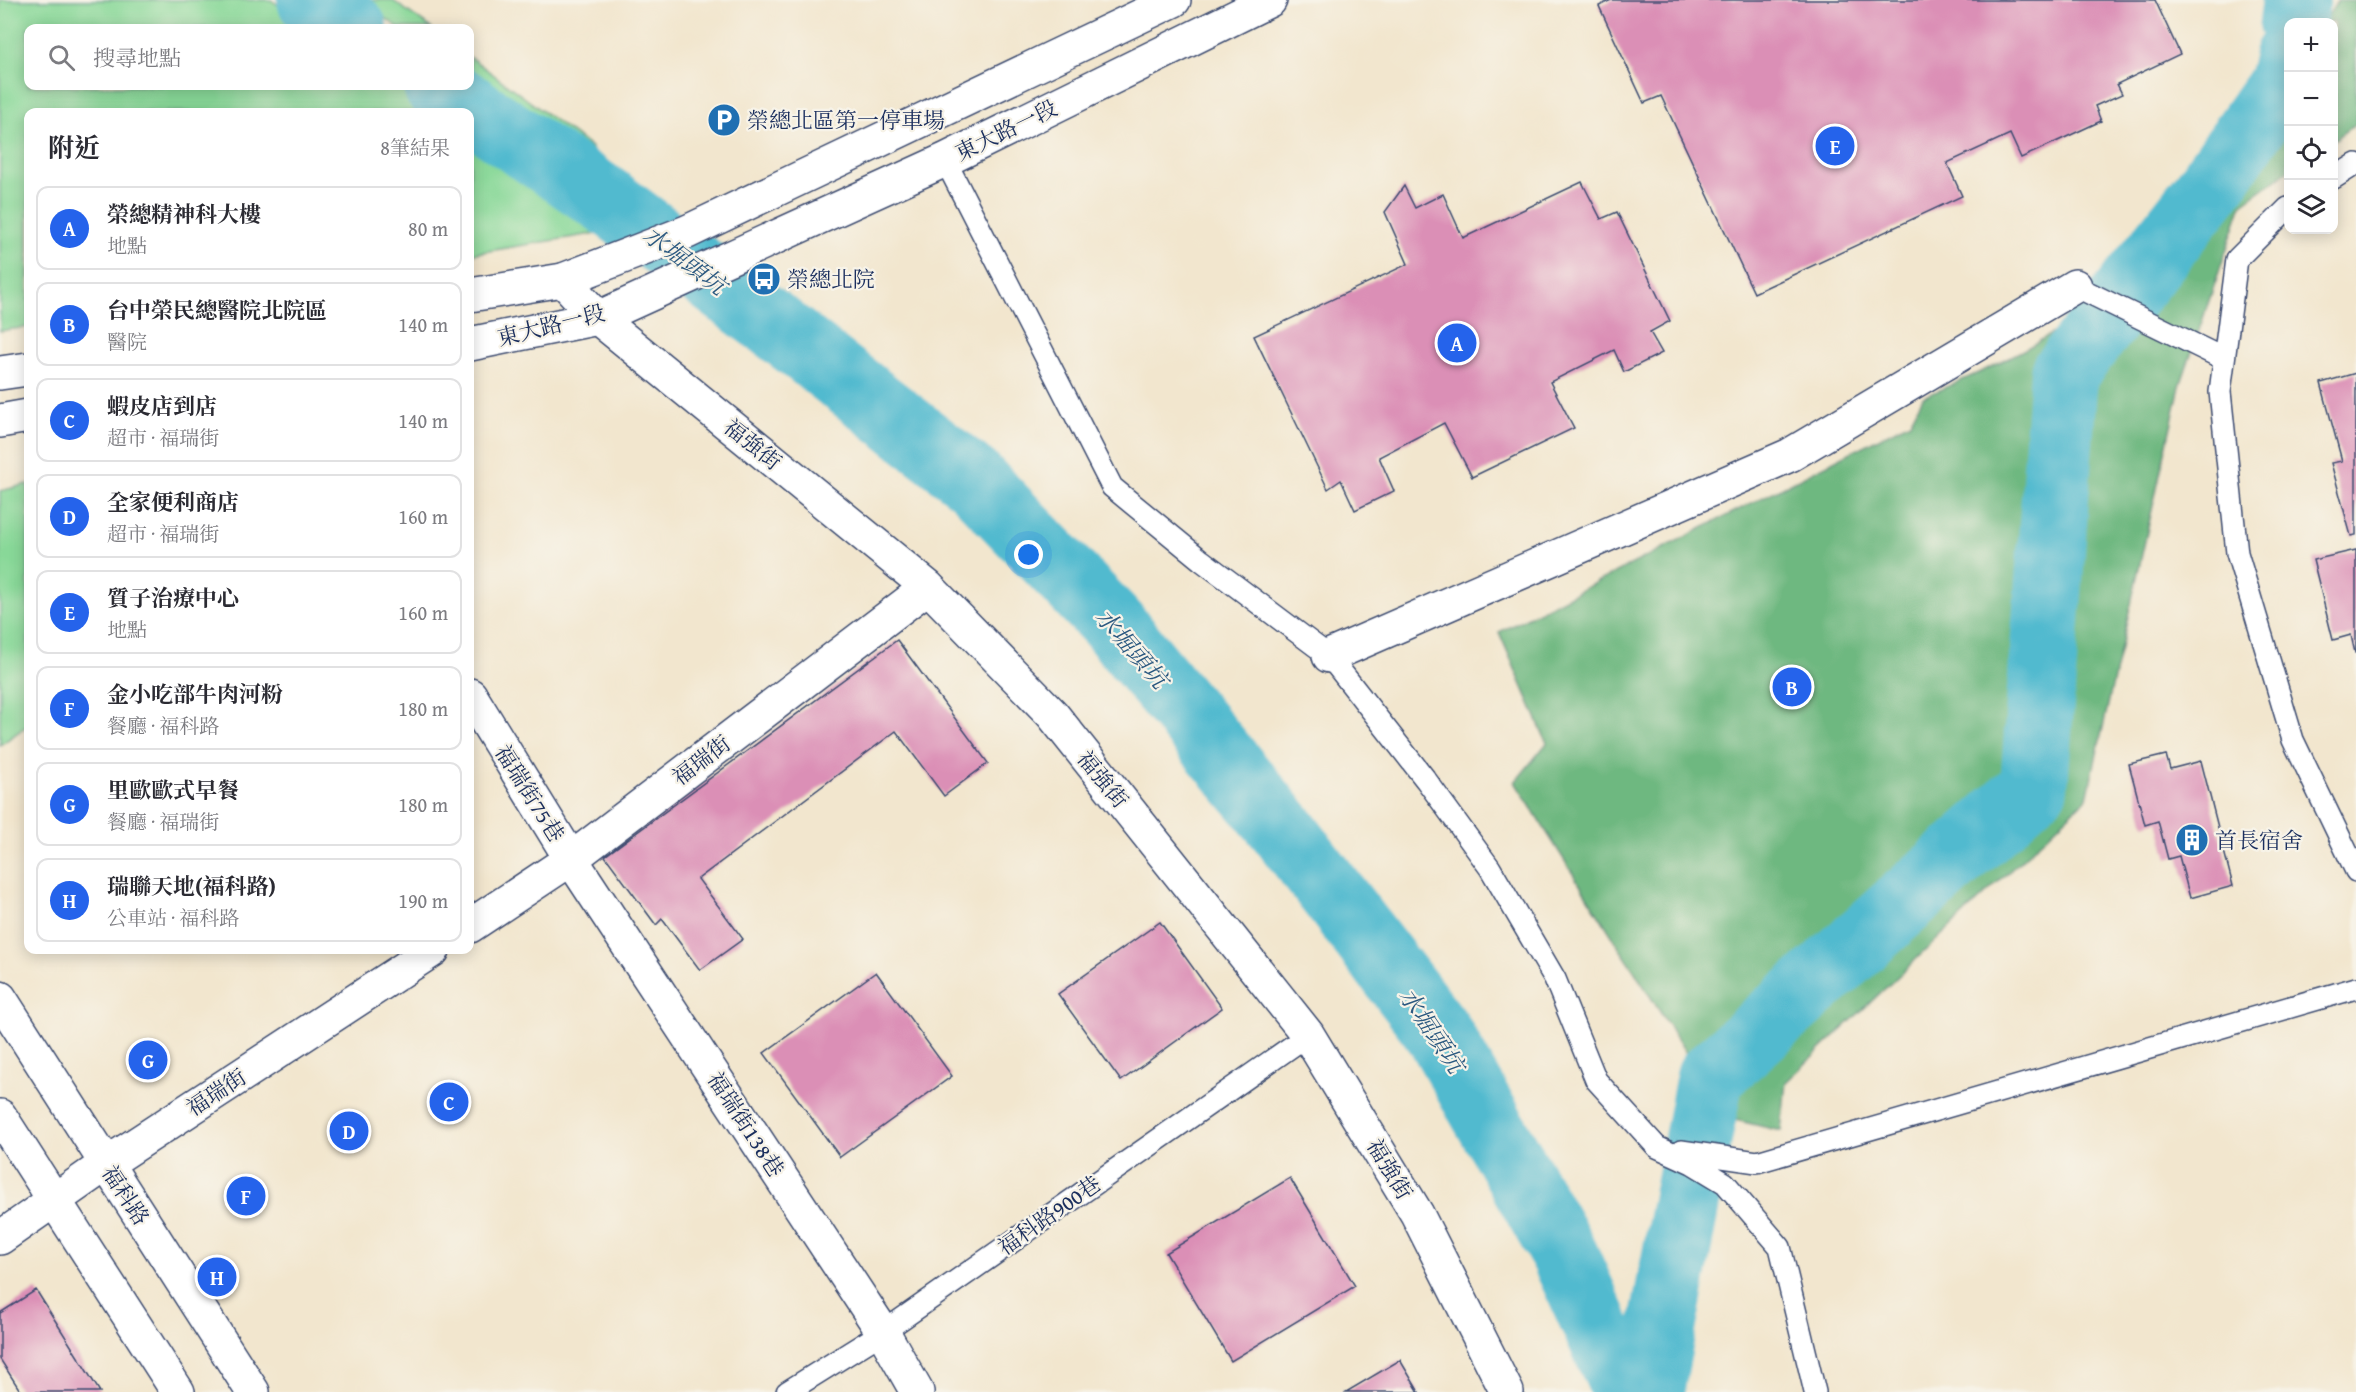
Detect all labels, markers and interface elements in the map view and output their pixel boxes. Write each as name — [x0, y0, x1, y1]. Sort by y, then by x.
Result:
map controls — [2284, 18, 2338, 234]
button: + — [2284, 18, 2338, 72]
search box — [24, 24, 474, 90]
icon: search — [45, 41, 78, 74]
text: 搜尋地點 — [93, 42, 181, 74]
button: − — [2284, 72, 2338, 126]
street label: 東大路一段 — [950, 92, 1062, 168]
parking icon: 榮總北區第一停車場 — [706, 102, 742, 138]
place label: 榮總北區第一停車場 — [747, 104, 945, 136]
pin: E — [1816, 124, 1854, 168]
button: locate — [2284, 126, 2338, 180]
text: 附近 — [48, 128, 100, 167]
text: 8筆結果 — [380, 133, 450, 162]
button: layers — [2284, 180, 2338, 234]
text: 榮總精神科大樓 — [107, 198, 261, 230]
text: A — [63, 214, 76, 243]
text: 80 m — [408, 214, 448, 243]
water label: 水堀頭坑 — [636, 217, 737, 305]
text: 地點 — [107, 231, 147, 260]
bus stop icon: 榮總北院 — [746, 261, 782, 297]
place label: 榮總北院 — [787, 263, 875, 295]
text: 台中榮民總醫院北院區 — [107, 294, 327, 326]
street label: 東大路一段 — [494, 296, 608, 354]
text: B — [63, 310, 76, 339]
text: 140 m — [398, 310, 448, 339]
pin: A — [1438, 320, 1476, 366]
text: 醫院 — [107, 327, 147, 356]
text: 蝦皮店到店 — [107, 390, 217, 422]
text: C — [64, 406, 75, 435]
text: 140 m — [398, 406, 448, 435]
street label: 福強街 — [717, 411, 789, 477]
text: 超市 · 福瑞街 — [107, 423, 219, 452]
text: 全家便利商店 — [107, 486, 239, 518]
text: D — [63, 502, 76, 531]
text: 160 m — [398, 502, 448, 531]
text: 超市 · 福瑞街 — [107, 519, 219, 548]
your location — [1014, 540, 1043, 569]
text: 質子治療中心 — [107, 582, 239, 614]
text: E — [64, 598, 75, 627]
text: 160 m — [398, 598, 448, 627]
water label: 水堀頭坑 — [1087, 600, 1179, 699]
text: 地點 — [107, 615, 147, 644]
pin: B — [1772, 664, 1812, 710]
text: 金小吃部牛肉河粉 — [107, 678, 283, 710]
text: F — [64, 694, 75, 723]
text: 180 m — [398, 694, 448, 723]
text: 餐廳 · 福科路 — [107, 711, 219, 740]
street label: 福瑞街 — [665, 727, 737, 793]
street label: 福瑞街75巷 — [488, 738, 572, 848]
street label: 福強街 — [1070, 743, 1136, 815]
text: 里歐歐式早餐 — [107, 774, 239, 806]
text: G — [63, 790, 76, 819]
text: 180 m — [398, 790, 448, 819]
text: 餐廳 · 福瑞街 — [107, 807, 219, 836]
building icon: 首長宿舍 — [2174, 822, 2210, 858]
place label: 首長宿舍 — [2215, 824, 2303, 856]
text: 瑞聯天地(福科路) — [107, 870, 276, 902]
text: H — [63, 886, 76, 915]
text: 190 m — [398, 886, 448, 915]
text: 公車站 · 福科路 — [107, 903, 239, 932]
water label: 水堀頭坑 — [1391, 980, 1476, 1083]
pin: G — [128, 1038, 168, 1082]
street label: 福瑞街 — [180, 1061, 252, 1123]
street label: 福瑞街138巷 — [700, 1065, 792, 1183]
pin: C — [430, 1080, 468, 1124]
pin: D — [330, 1108, 368, 1154]
street label: 福強街 — [1359, 1132, 1421, 1206]
street label: 福科路 — [95, 1159, 157, 1231]
street label: 福科路900巷 — [991, 1168, 1107, 1262]
pin: F — [226, 1174, 266, 1218]
pin: H — [198, 1254, 236, 1300]

